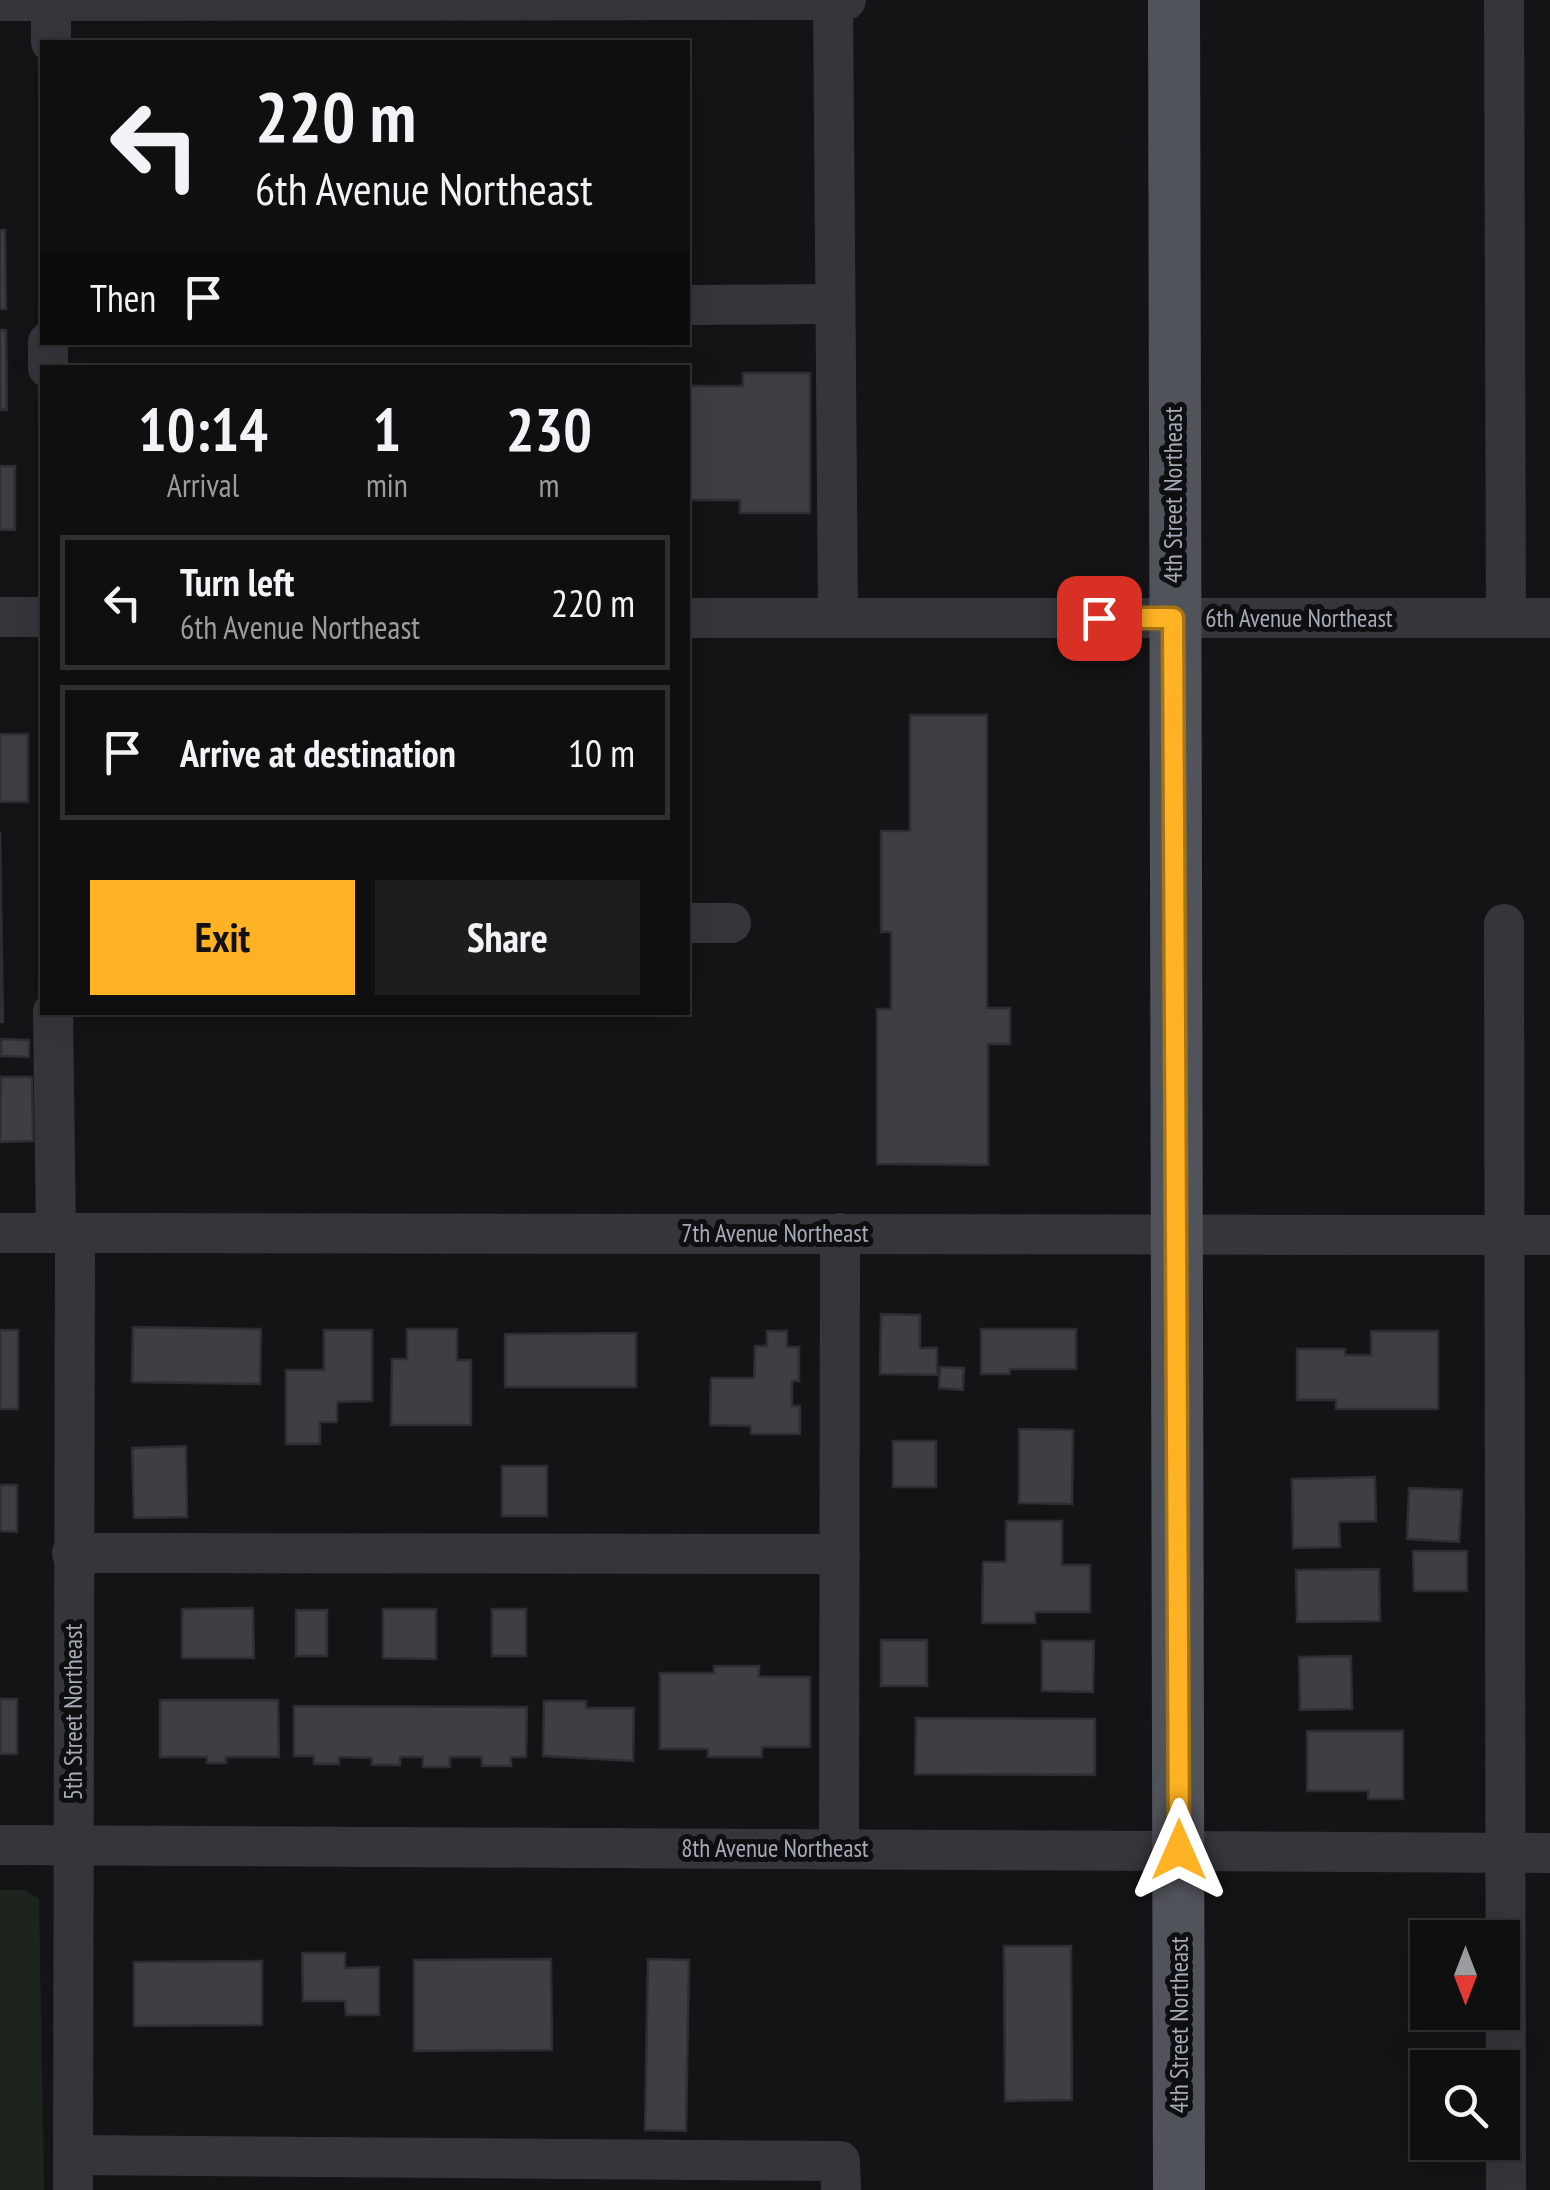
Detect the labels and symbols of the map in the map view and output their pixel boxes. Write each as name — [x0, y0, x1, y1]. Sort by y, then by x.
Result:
street label: 4th Street Northeast — [1157, 407, 1189, 583]
pin — [1057, 576, 1142, 661]
street label: 6th Avenue Northeast — [1205, 602, 1393, 634]
street label: 7th Avenue Northeast — [681, 1217, 869, 1249]
street label: 5th Street Northeast — [57, 1624, 89, 1800]
position arrow — [1127, 1798, 1231, 1902]
street label: 8th Avenue Northeast — [681, 1832, 869, 1864]
north arrow — [1410, 1920, 1520, 2030]
street label: 4th Street Northeast — [1163, 1937, 1195, 2113]

